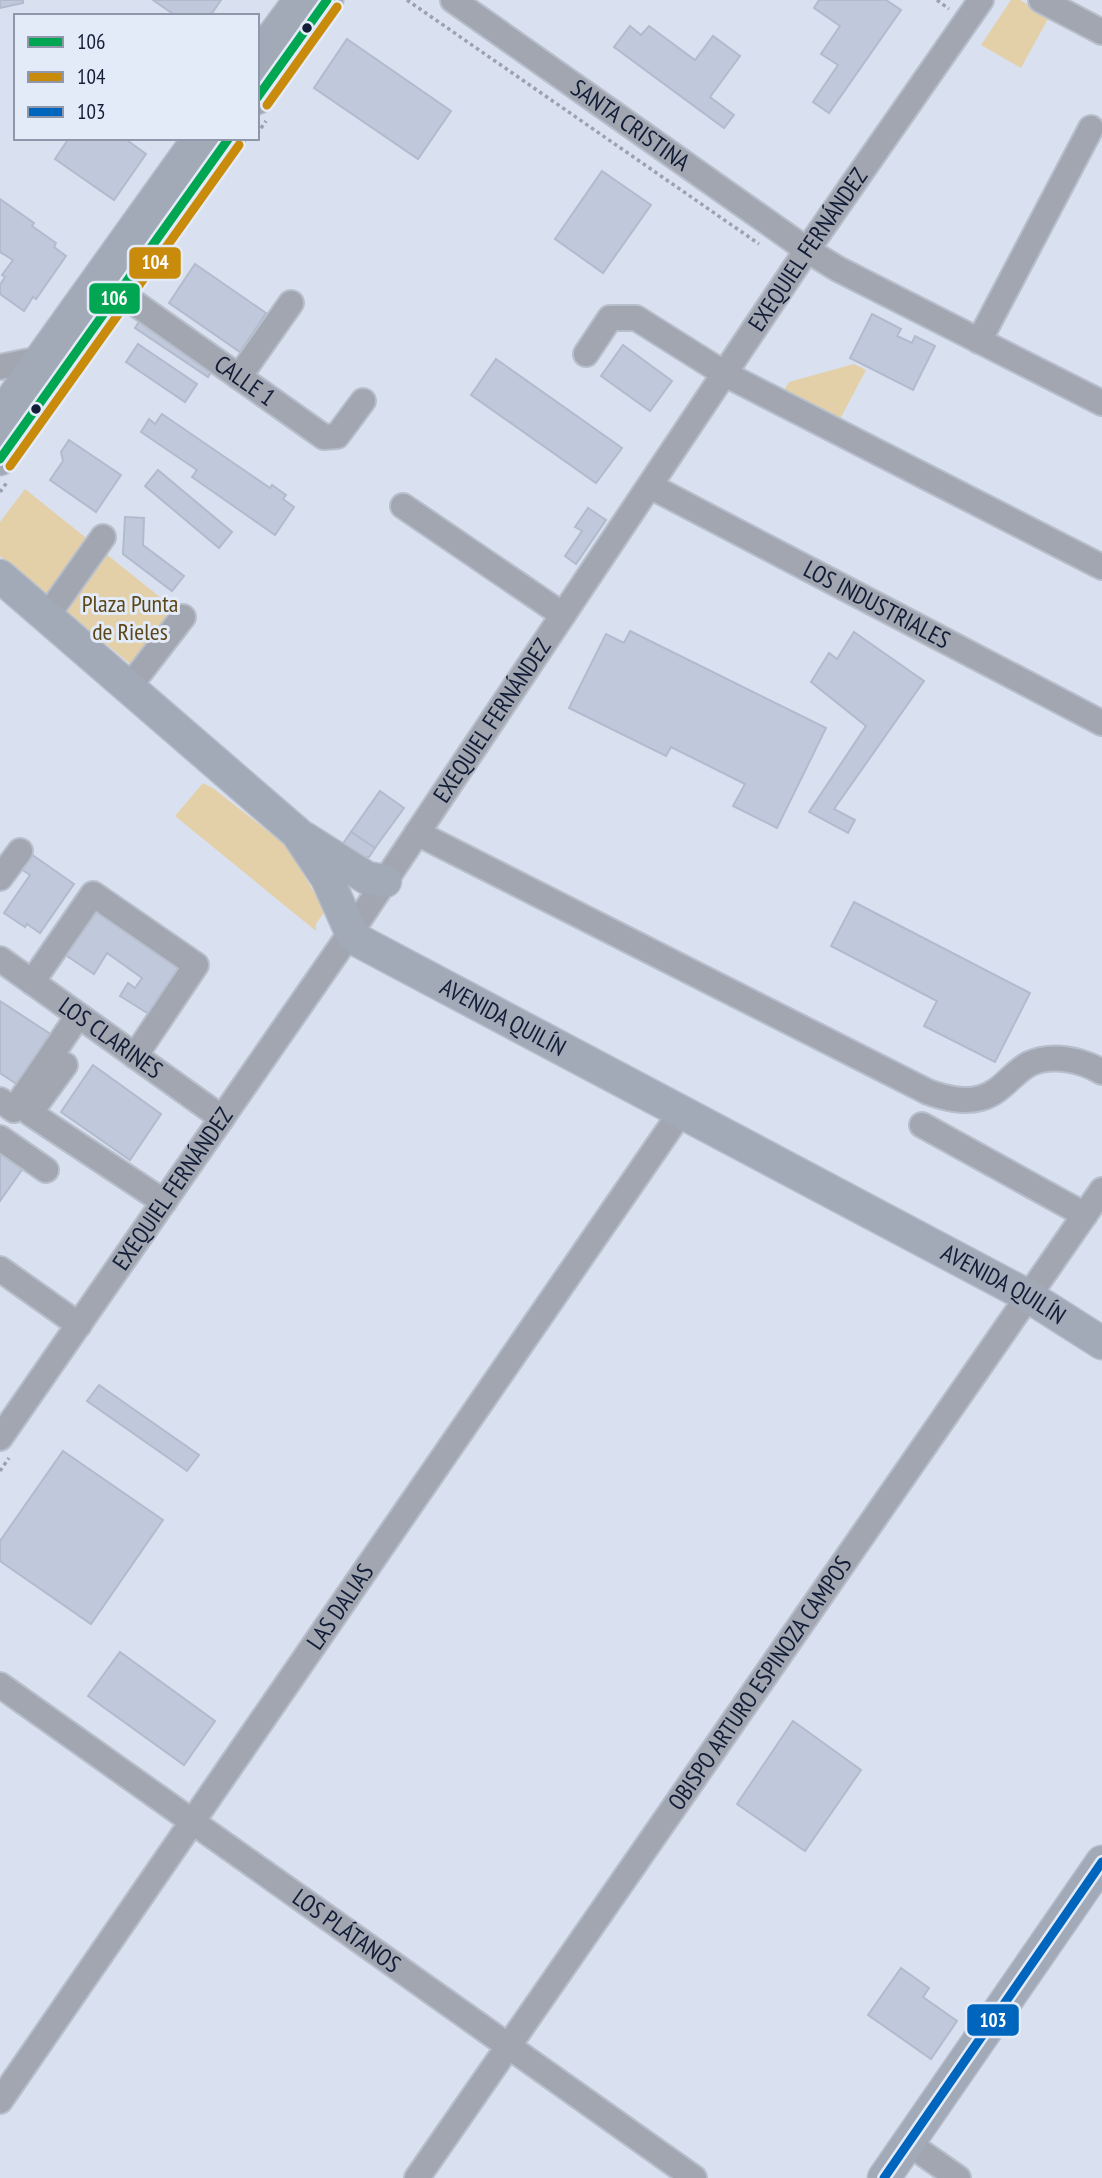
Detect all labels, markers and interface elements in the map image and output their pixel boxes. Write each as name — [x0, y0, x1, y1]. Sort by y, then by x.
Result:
legend — [14, 14, 259, 140]
unlabelled marker — [300, 21, 314, 35]
text: 106 — [77, 28, 105, 55]
text: 104 — [77, 63, 106, 90]
street label: SANTA CRISTINA — [565, 72, 697, 178]
text: 103 — [77, 98, 105, 125]
street label: EXEQUIEL FERNÁNDEZ — [741, 162, 874, 337]
line badge: 104 — [128, 246, 182, 280]
text: 104 — [141, 250, 169, 274]
line badge: 106 — [88, 282, 141, 315]
text: 106 — [100, 286, 128, 310]
street label: CALLE 1 — [208, 348, 282, 413]
unlabelled marker — [29, 402, 43, 416]
street label: LOS INDUSTRIALES — [799, 553, 955, 656]
park label: Plaza Punta de Rieles — [82, 588, 178, 647]
street label: EXEQUIEL FERNÁNDEZ — [426, 632, 558, 808]
street label: AVENIDA QUILÍN — [435, 971, 571, 1063]
street label: LOS CLARINES — [53, 990, 169, 1085]
street label: EXEQUIEL FERNÁNDEZ — [105, 1102, 239, 1276]
street label: AVENIDA QUILÍN — [936, 1237, 1072, 1331]
street label: OBISPO ARTURO ESPINOZA CAMPOS — [661, 1550, 858, 1816]
street label: LAS DALIAS — [299, 1558, 380, 1655]
street label: LOS PLÁTANOS — [287, 1882, 407, 1980]
line badge: 103 — [966, 2003, 1020, 2037]
text: 103 — [979, 2008, 1007, 2032]

